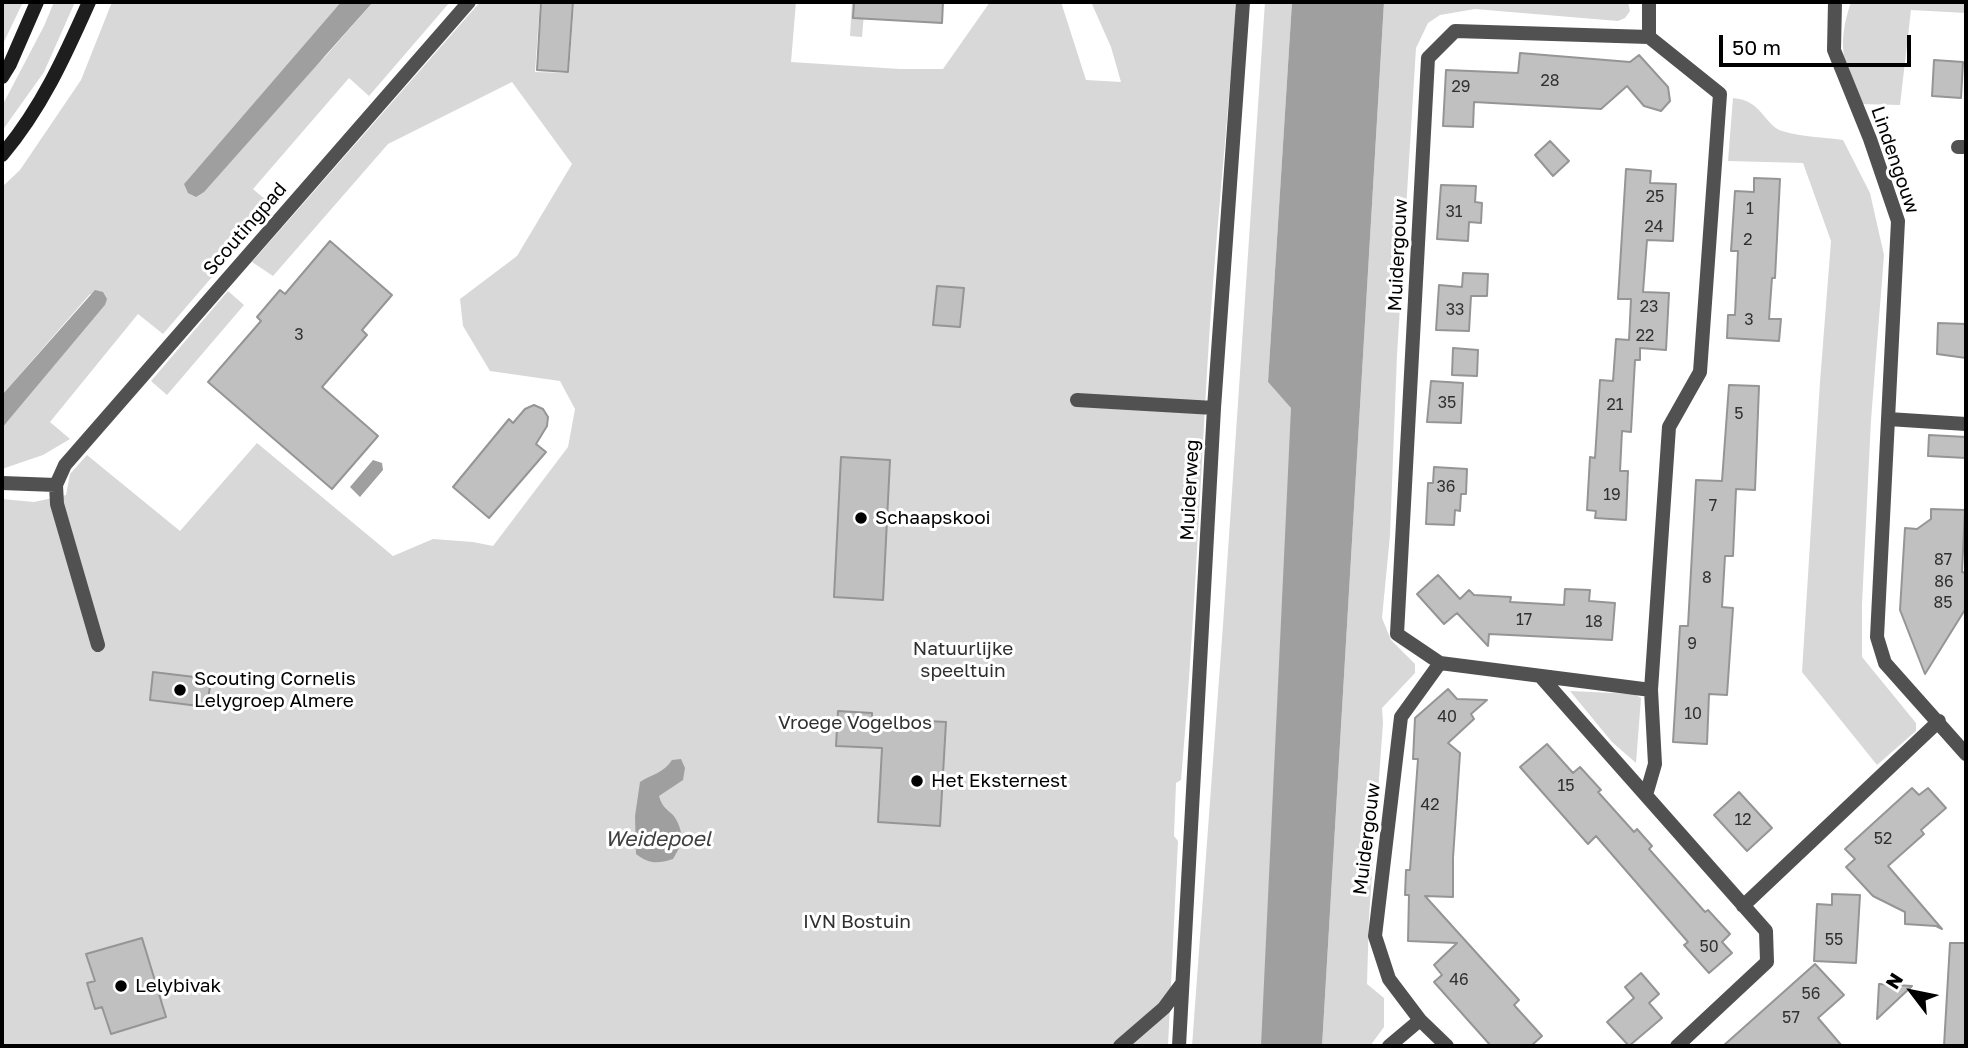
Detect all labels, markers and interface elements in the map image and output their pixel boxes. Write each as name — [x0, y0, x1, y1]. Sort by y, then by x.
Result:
scale bar — [1723, 21, 1916, 65]
text: 50 m — [1732, 34, 1781, 60]
house number: 28 — [1540, 71, 1560, 91]
house number: 29 — [1452, 77, 1470, 97]
street label: Lindengouw — [1866, 103, 1924, 217]
street label: Scoutingpad — [198, 178, 292, 280]
house number: 25 — [1646, 187, 1664, 207]
street label: Muidergouw — [1384, 198, 1412, 312]
house number: 1 — [1746, 199, 1754, 219]
house number: 31 — [1445, 202, 1463, 222]
house number: 24 — [1644, 217, 1664, 237]
house number: 2 — [1743, 230, 1753, 250]
house number: 23 — [1640, 297, 1658, 317]
house number: 33 — [1446, 300, 1464, 320]
house number: 3 — [1744, 310, 1754, 330]
house number: 3 — [294, 325, 304, 345]
house number: 22 — [1636, 326, 1654, 346]
house number: 35 — [1438, 393, 1456, 413]
house number: 21 — [1606, 395, 1624, 415]
house number: 5 — [1734, 404, 1744, 424]
street label: Muiderweg — [1176, 439, 1204, 541]
house number: 36 — [1436, 477, 1456, 497]
house number: 19 — [1603, 485, 1621, 505]
house number: 7 — [1709, 496, 1717, 516]
place label: Schaapskooi — [875, 507, 991, 529]
marker: Schaapskooi — [853, 510, 869, 526]
house number: 87 — [1934, 550, 1952, 570]
house number: 8 — [1702, 568, 1712, 588]
house number: 86 — [1934, 572, 1954, 592]
house number: 85 — [1933, 593, 1953, 613]
house number: 17 — [1516, 610, 1532, 630]
house number: 18 — [1585, 612, 1603, 632]
house number: 9 — [1687, 634, 1697, 654]
park label: Natuurlijke speeltuin — [913, 638, 1013, 682]
place label: Scouting Cornelis Lelygroep Almere — [194, 668, 356, 712]
marker: Scouting Cornelis Lelygroep Almere — [172, 682, 188, 698]
house number: 10 — [1684, 704, 1702, 724]
house number: 40 — [1437, 707, 1457, 727]
park label: Vroege Vogelbos — [778, 712, 932, 734]
place label: Het Eksternest — [931, 770, 1068, 792]
marker: Het Eksternest — [909, 773, 925, 789]
house number: 15 — [1557, 776, 1575, 796]
street label: Muidergouw — [1349, 782, 1385, 896]
house number: 42 — [1420, 795, 1440, 815]
house number: 12 — [1734, 810, 1752, 830]
water label: Weidepoel — [605, 826, 711, 852]
house number: 52 — [1874, 829, 1892, 849]
park label: IVN Bostuin — [803, 911, 911, 933]
house number: 55 — [1825, 930, 1843, 950]
house number: 50 — [1699, 937, 1719, 957]
north arrow — [1877, 957, 1947, 1027]
text: N — [1880, 968, 1907, 993]
house number: 46 — [1449, 970, 1469, 990]
place label: Lelybivak — [135, 975, 221, 997]
marker: Lelybivak — [113, 978, 129, 994]
house number: 56 — [1802, 984, 1820, 1004]
house number: 57 — [1782, 1008, 1800, 1028]

